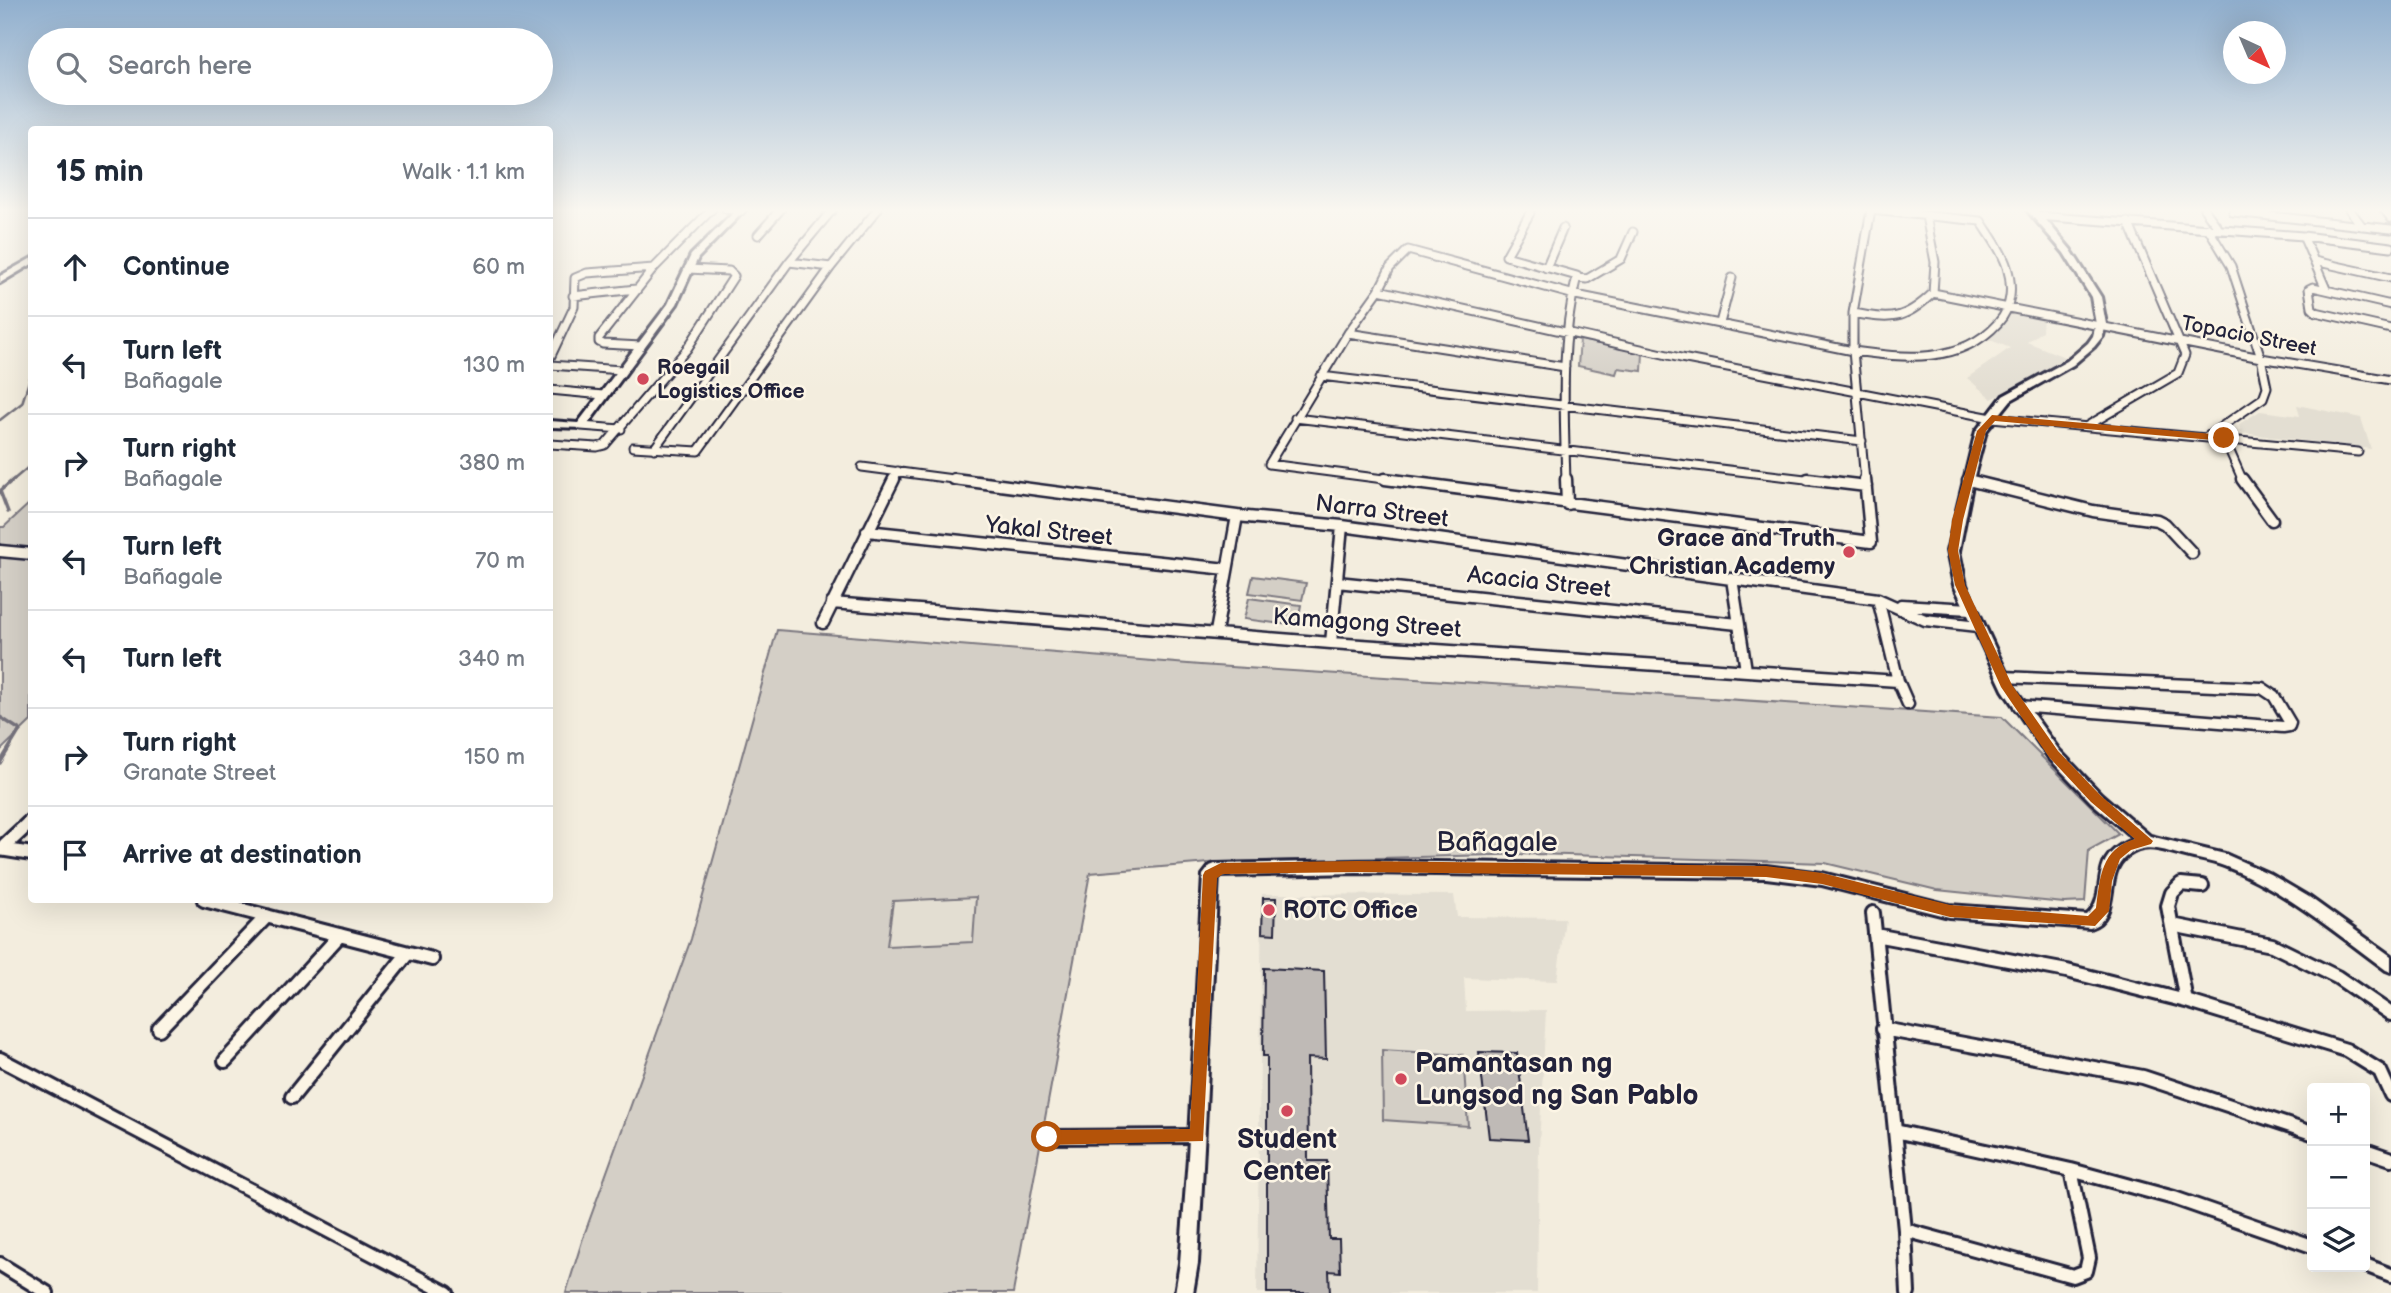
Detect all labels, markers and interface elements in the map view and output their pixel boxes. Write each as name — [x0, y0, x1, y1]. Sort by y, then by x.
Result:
north arrow — [2223, 21, 2286, 84]
search box — [28, 28, 553, 105]
icon: search — [52, 48, 90, 86]
text: Search here — [108, 51, 252, 82]
text: 15 min — [56, 154, 144, 190]
text: Walk · 1.1 km — [402, 158, 525, 186]
icon: ahead — [56, 248, 94, 286]
text: Continue — [123, 252, 230, 283]
text: 60 m — [472, 253, 525, 281]
street label: Topacio Street — [2179, 311, 2319, 361]
text: Turn left — [123, 336, 222, 367]
icon: left — [56, 346, 94, 384]
text: 130 m — [463, 351, 525, 379]
place label: Roegail Logistics Office — [657, 355, 804, 404]
text: Bañagale — [123, 367, 223, 395]
marker: Roegail Logistics Office — [635, 371, 651, 387]
route end — [2208, 422, 2239, 453]
text: Turn right — [123, 434, 236, 465]
icon: right — [56, 444, 94, 482]
text: 380 m — [459, 449, 525, 477]
text: Bañagale — [123, 465, 223, 493]
street label: Narra Street — [1314, 488, 1451, 534]
street label: Yakal Street — [983, 510, 1115, 552]
place label: Grace and Truth Christian Academy — [1629, 524, 1835, 581]
text: Turn left — [123, 532, 222, 563]
icon: left — [56, 542, 94, 580]
marker: Grace and Truth Christian Academy — [1841, 544, 1857, 560]
text: 70 m — [475, 547, 525, 575]
street label: Acacia Street — [1466, 560, 1613, 604]
text: Bañagale — [123, 563, 223, 591]
street label: Kamagong Street — [1272, 602, 1463, 644]
icon: left — [56, 640, 94, 678]
text: Turn left — [123, 644, 222, 675]
text: 340 m — [458, 645, 525, 673]
text: Turn right — [123, 728, 236, 759]
icon: right — [56, 738, 94, 776]
text: 150 m — [464, 743, 525, 771]
text: Granate Street — [123, 759, 276, 787]
street label: Bañagale — [1436, 826, 1558, 859]
icon: arrive — [56, 836, 94, 874]
text: Arrive at destination — [123, 840, 362, 871]
place label: ROTC Office — [1283, 896, 1418, 925]
marker: ROTC Office — [1261, 902, 1277, 918]
place label: Pamantasan ng Lungsod ng San Pablo — [1415, 1047, 1699, 1112]
marker: Pamantasan ng Lungsod ng San Pablo — [1393, 1071, 1409, 1087]
map controls — [2307, 1083, 2370, 1272]
button: + — [2307, 1083, 2370, 1146]
marker: Student Center — [1279, 1103, 1295, 1119]
route start — [1031, 1121, 1062, 1152]
place label: Student Center — [1237, 1123, 1337, 1188]
button: − — [2307, 1146, 2370, 1209]
button: layers — [2307, 1209, 2370, 1272]

